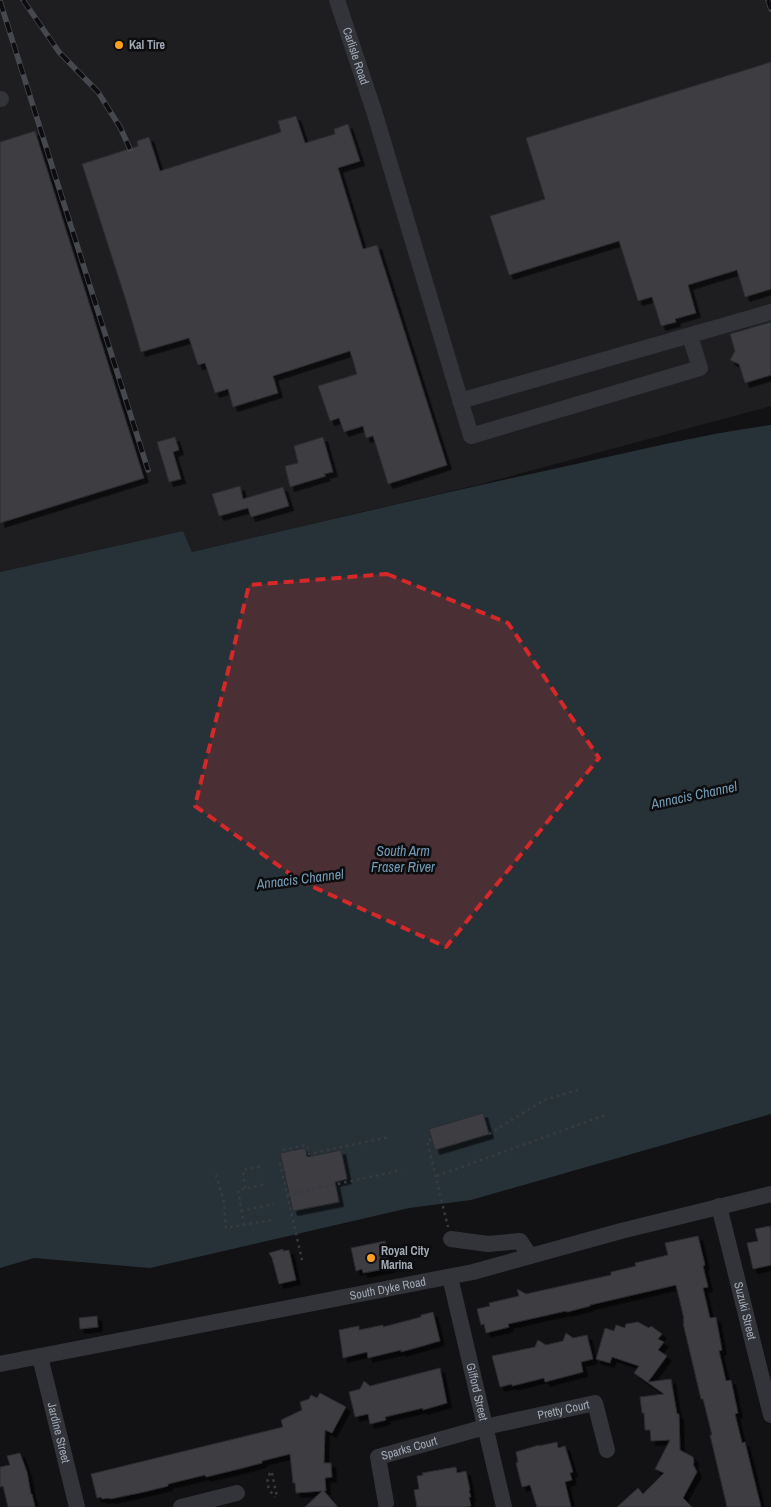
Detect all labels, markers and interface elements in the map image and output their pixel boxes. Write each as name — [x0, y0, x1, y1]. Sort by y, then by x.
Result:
street label: Carlisle Road — [339, 25, 373, 87]
place label: Kal Tire — [129, 37, 165, 53]
marker: Kal Tire — [113, 39, 125, 51]
water label: Annacis Channel — [648, 777, 739, 813]
water label: South Arm Fraser River — [371, 842, 436, 876]
water label: Annacis Channel — [255, 865, 345, 893]
place label: Royal City Marina — [381, 1243, 430, 1273]
marker: Royal City Marina — [365, 1252, 377, 1264]
street label: South Dyke Road — [348, 1273, 427, 1304]
street label: Suzuki Street — [730, 1280, 760, 1342]
street label: Gifford Street — [462, 1361, 492, 1423]
street label: Pretty Court — [536, 1396, 591, 1423]
street label: Jardine Street — [43, 1401, 74, 1465]
street label: Sparks Court — [379, 1433, 439, 1464]

